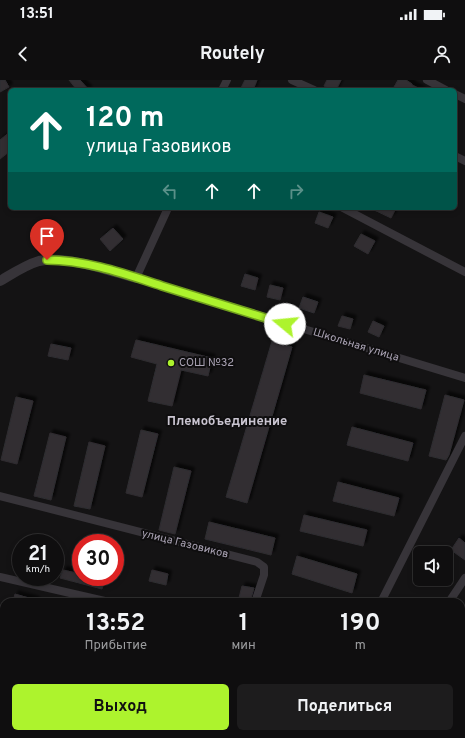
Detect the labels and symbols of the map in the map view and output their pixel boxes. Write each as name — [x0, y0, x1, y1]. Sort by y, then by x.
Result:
pin — [30, 219, 64, 260]
position arrow — [264, 303, 306, 345]
street label: Школьная улица — [311, 325, 401, 365]
place label: СОШ №32 — [179, 356, 234, 370]
marker: СОШ №32 — [166, 358, 176, 368]
district label: Племобъединение — [167, 414, 287, 430]
street label: улица Газовиков — [140, 526, 230, 562]
speed limit sign: 30 — [72, 534, 124, 586]

